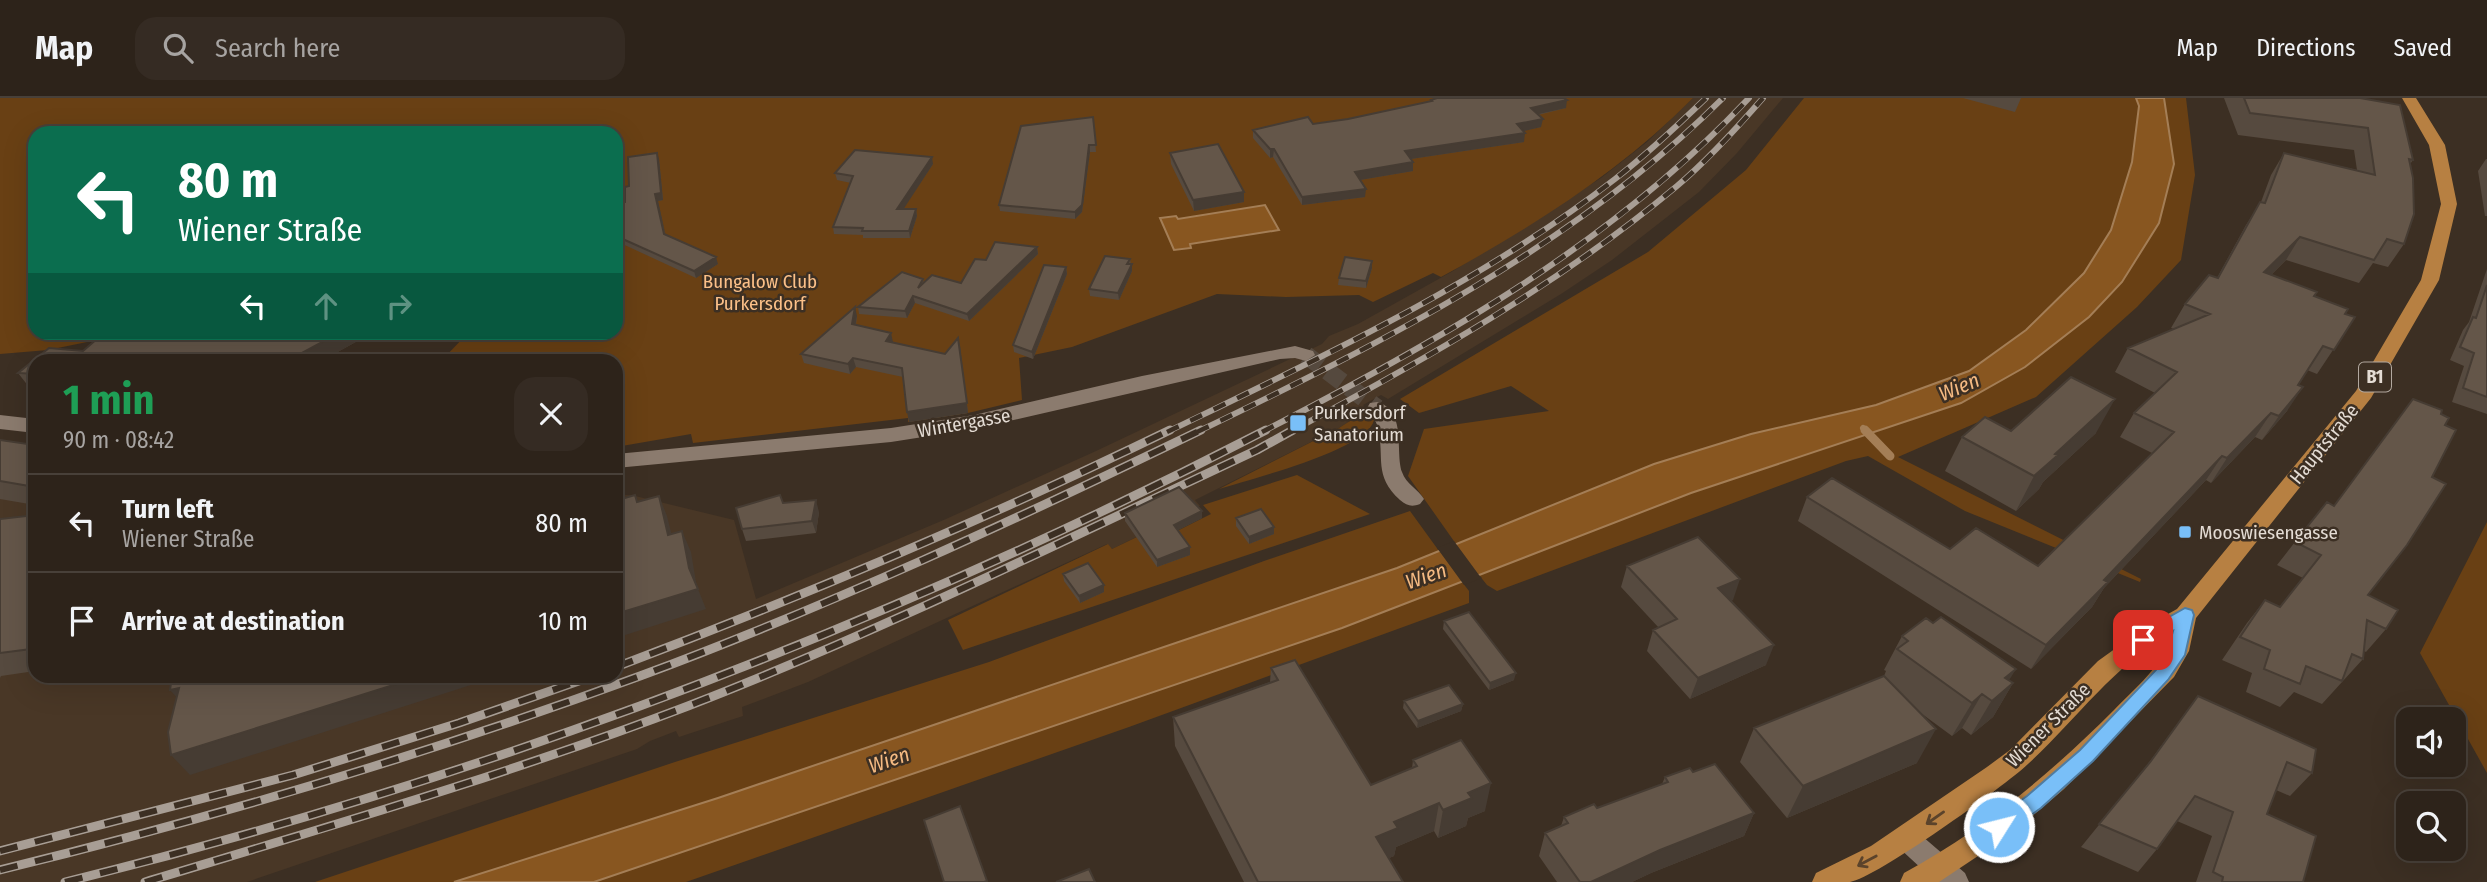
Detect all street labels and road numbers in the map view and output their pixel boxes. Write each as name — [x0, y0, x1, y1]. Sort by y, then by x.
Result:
road number: B1 — [2359, 362, 2391, 391]
street label: Hauptstraße — [2285, 399, 2363, 489]
street label: Wintergasse — [916, 404, 1012, 442]
street label: Wiener Straße — [2001, 678, 2095, 772]

